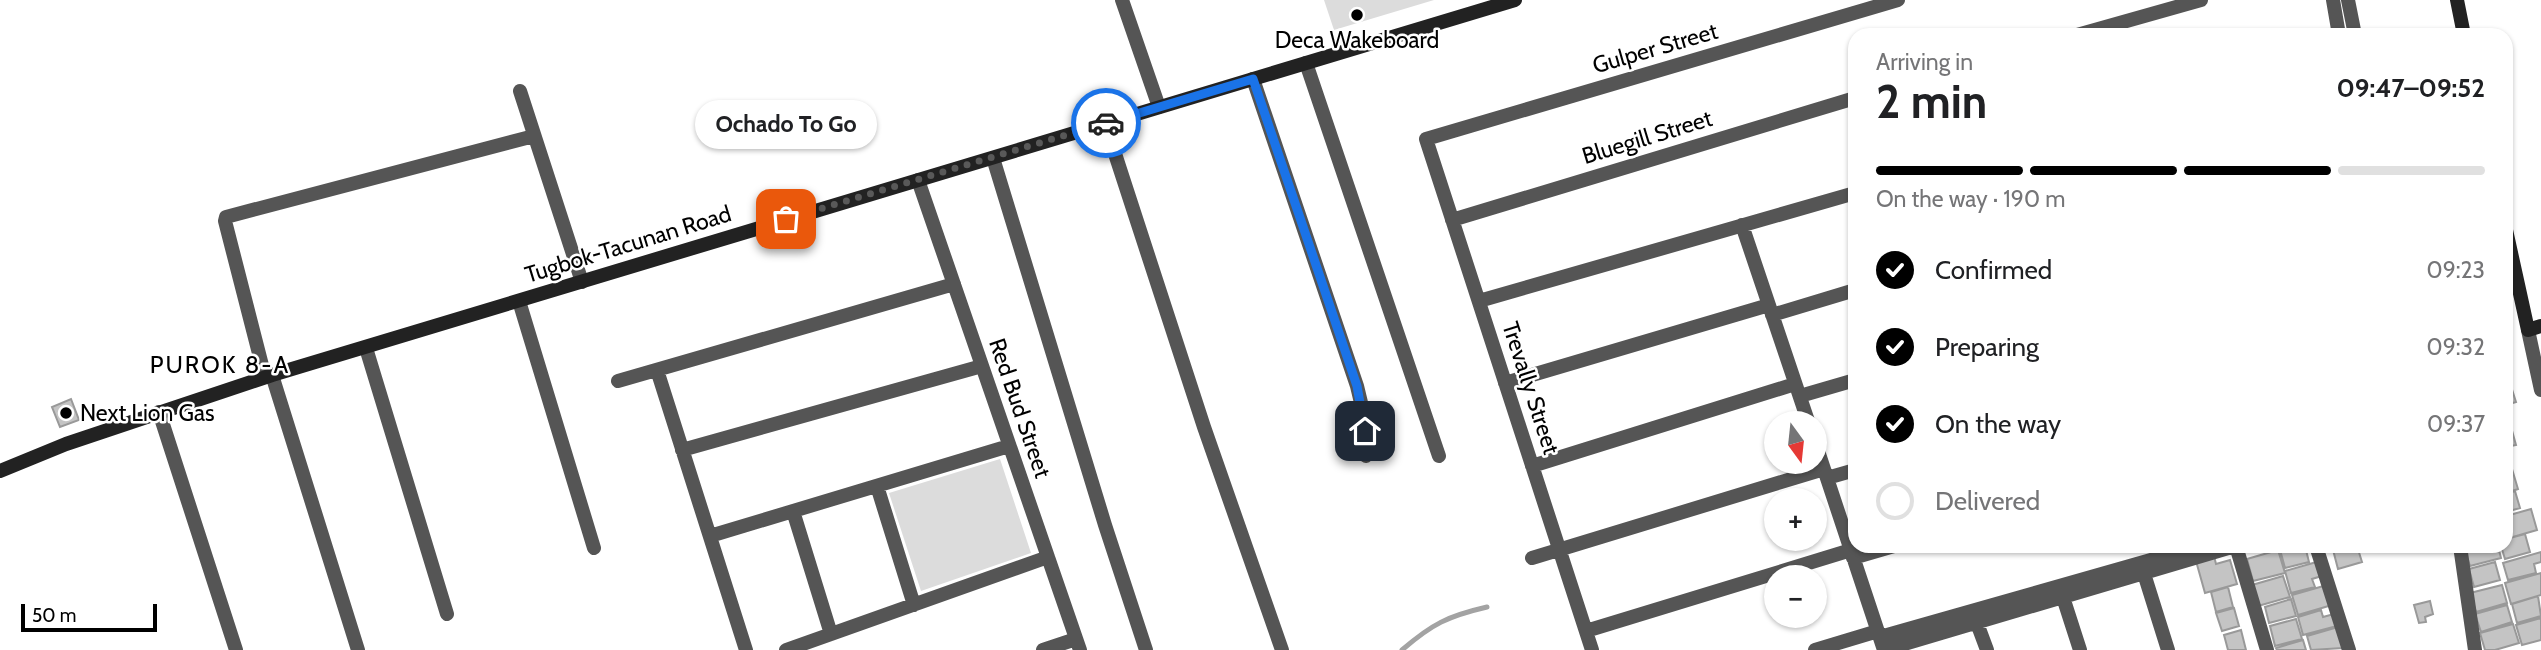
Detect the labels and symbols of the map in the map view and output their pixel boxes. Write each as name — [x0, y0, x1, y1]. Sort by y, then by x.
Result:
marker: Deca Wakeboard — [1349, 7, 1365, 23]
street label: Gulper Street — [1589, 17, 1721, 79]
place label: Deca Wakeboard — [1275, 26, 1439, 54]
courier — [1071, 88, 1141, 158]
callout: Ochado To Go — [695, 100, 877, 149]
street label: Bluegill Street — [1578, 104, 1716, 170]
pin — [756, 189, 816, 249]
street label: Tugbok-Tacunan Road — [521, 199, 735, 289]
street label: Trevally Street — [1496, 318, 1566, 458]
street label: Red Bud Street — [983, 334, 1057, 482]
district label: PUROK 8-A — [150, 350, 290, 379]
place label: Next Lion Gas — [80, 399, 214, 427]
pin — [1335, 401, 1395, 461]
marker: Next Lion Gas — [58, 405, 74, 421]
north arrow — [1764, 411, 1827, 474]
scale bar — [21, 601, 158, 633]

